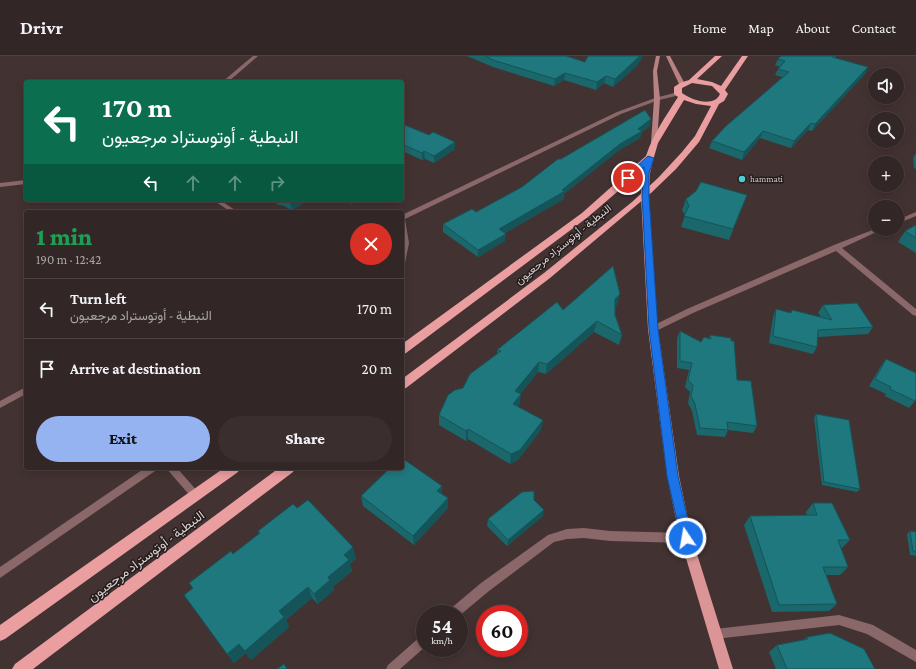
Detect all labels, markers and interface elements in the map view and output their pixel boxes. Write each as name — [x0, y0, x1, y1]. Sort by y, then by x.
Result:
text: Drivr — [20, 17, 63, 38]
text: Home — [693, 20, 726, 36]
text: Map — [748, 20, 774, 36]
text: About — [796, 20, 830, 36]
text: Contact — [852, 20, 896, 36]
map controls — [868, 68, 904, 236]
button: sound — [868, 68, 904, 104]
text: 170 m — [102, 92, 172, 123]
icon: left — [36, 96, 88, 148]
button: search — [868, 112, 904, 148]
text: النبطية - أوتوستراد مرجعيون — [102, 127, 298, 147]
button: + — [868, 156, 904, 192]
pin — [611, 161, 645, 195]
icon: arrive — [617, 167, 639, 189]
icon: left — [140, 172, 162, 194]
icon: ahead — [182, 172, 204, 194]
icon: ahead — [224, 172, 246, 194]
icon: right — [266, 172, 288, 194]
marker: hammati — [737, 174, 747, 184]
place label: hammati — [750, 174, 784, 184]
button: − — [868, 200, 904, 236]
street label: النبطية - أوتوستراد مرجعيون — [513, 202, 614, 287]
text: 1 min — [36, 223, 92, 250]
button: close — [350, 223, 392, 265]
text: 190 m · 12:42 — [36, 252, 101, 267]
text: Turn left — [70, 291, 126, 307]
icon: left — [36, 298, 58, 320]
text: 170 m — [357, 301, 392, 317]
text: النبطية - أوتوستراد مرجعيون — [70, 308, 212, 323]
icon: arrive — [36, 358, 58, 380]
text: Arrive at destination — [70, 361, 201, 377]
text: 20 m — [362, 361, 392, 377]
button: Exit — [36, 416, 210, 462]
button: Share — [218, 416, 392, 462]
street label: النبطية - أوتوستراد مرجعيون — [85, 507, 208, 605]
position arrow — [665, 517, 707, 559]
speed limit sign: 60 — [476, 605, 528, 657]
text: 54 — [432, 615, 452, 637]
text: km/h — [431, 635, 453, 646]

